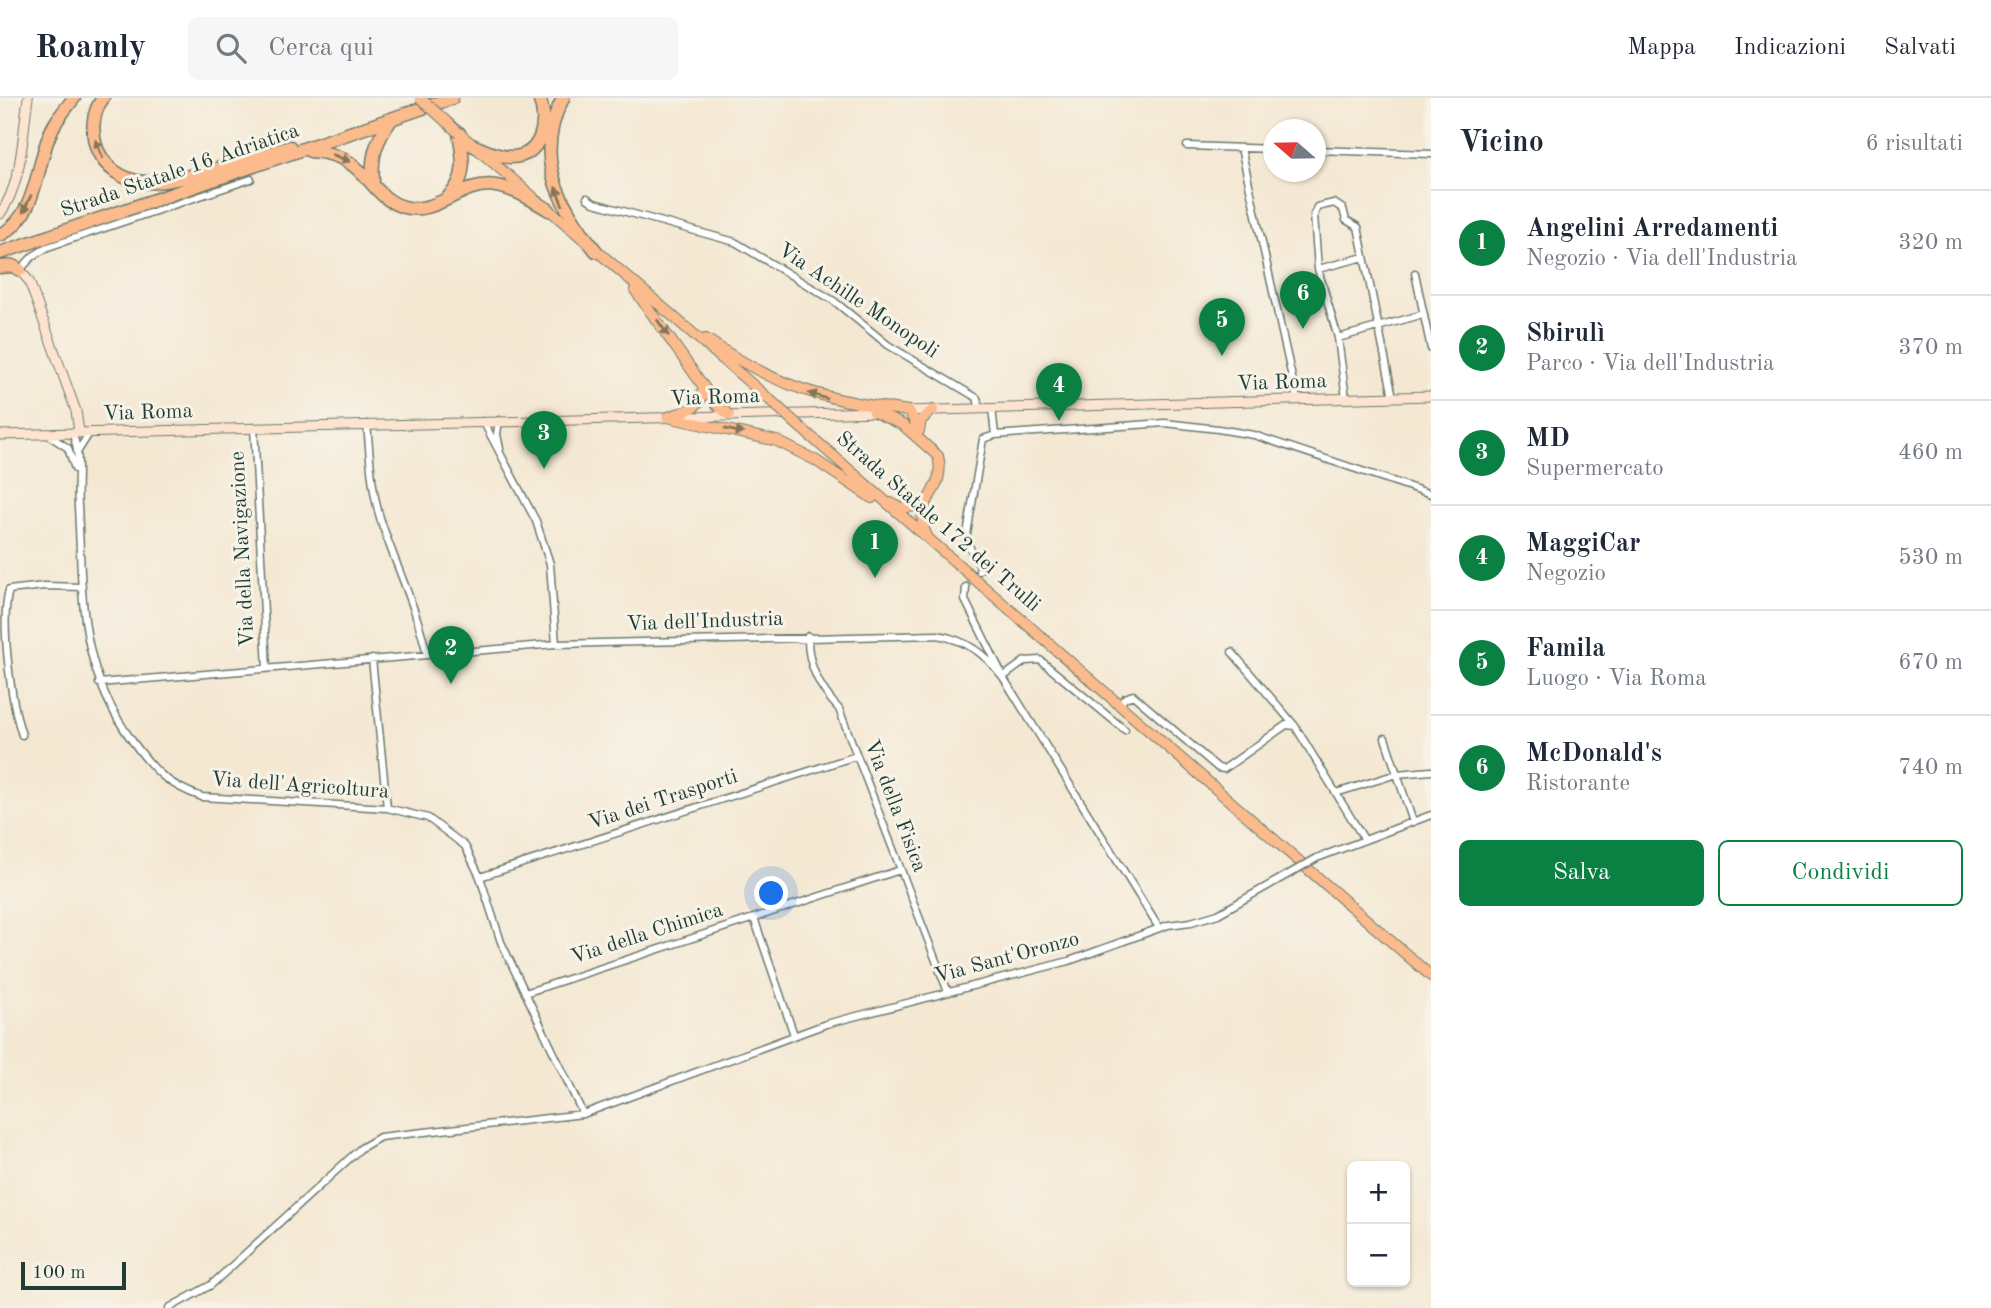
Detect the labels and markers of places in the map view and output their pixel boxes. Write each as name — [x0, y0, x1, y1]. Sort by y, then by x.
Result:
pin: 6 — [1280, 271, 1326, 329]
pin: 5 — [1199, 298, 1245, 356]
pin: 4 — [1036, 363, 1082, 421]
pin: 3 — [521, 411, 567, 469]
pin: 1 — [852, 520, 898, 578]
pin: 2 — [428, 626, 474, 684]

